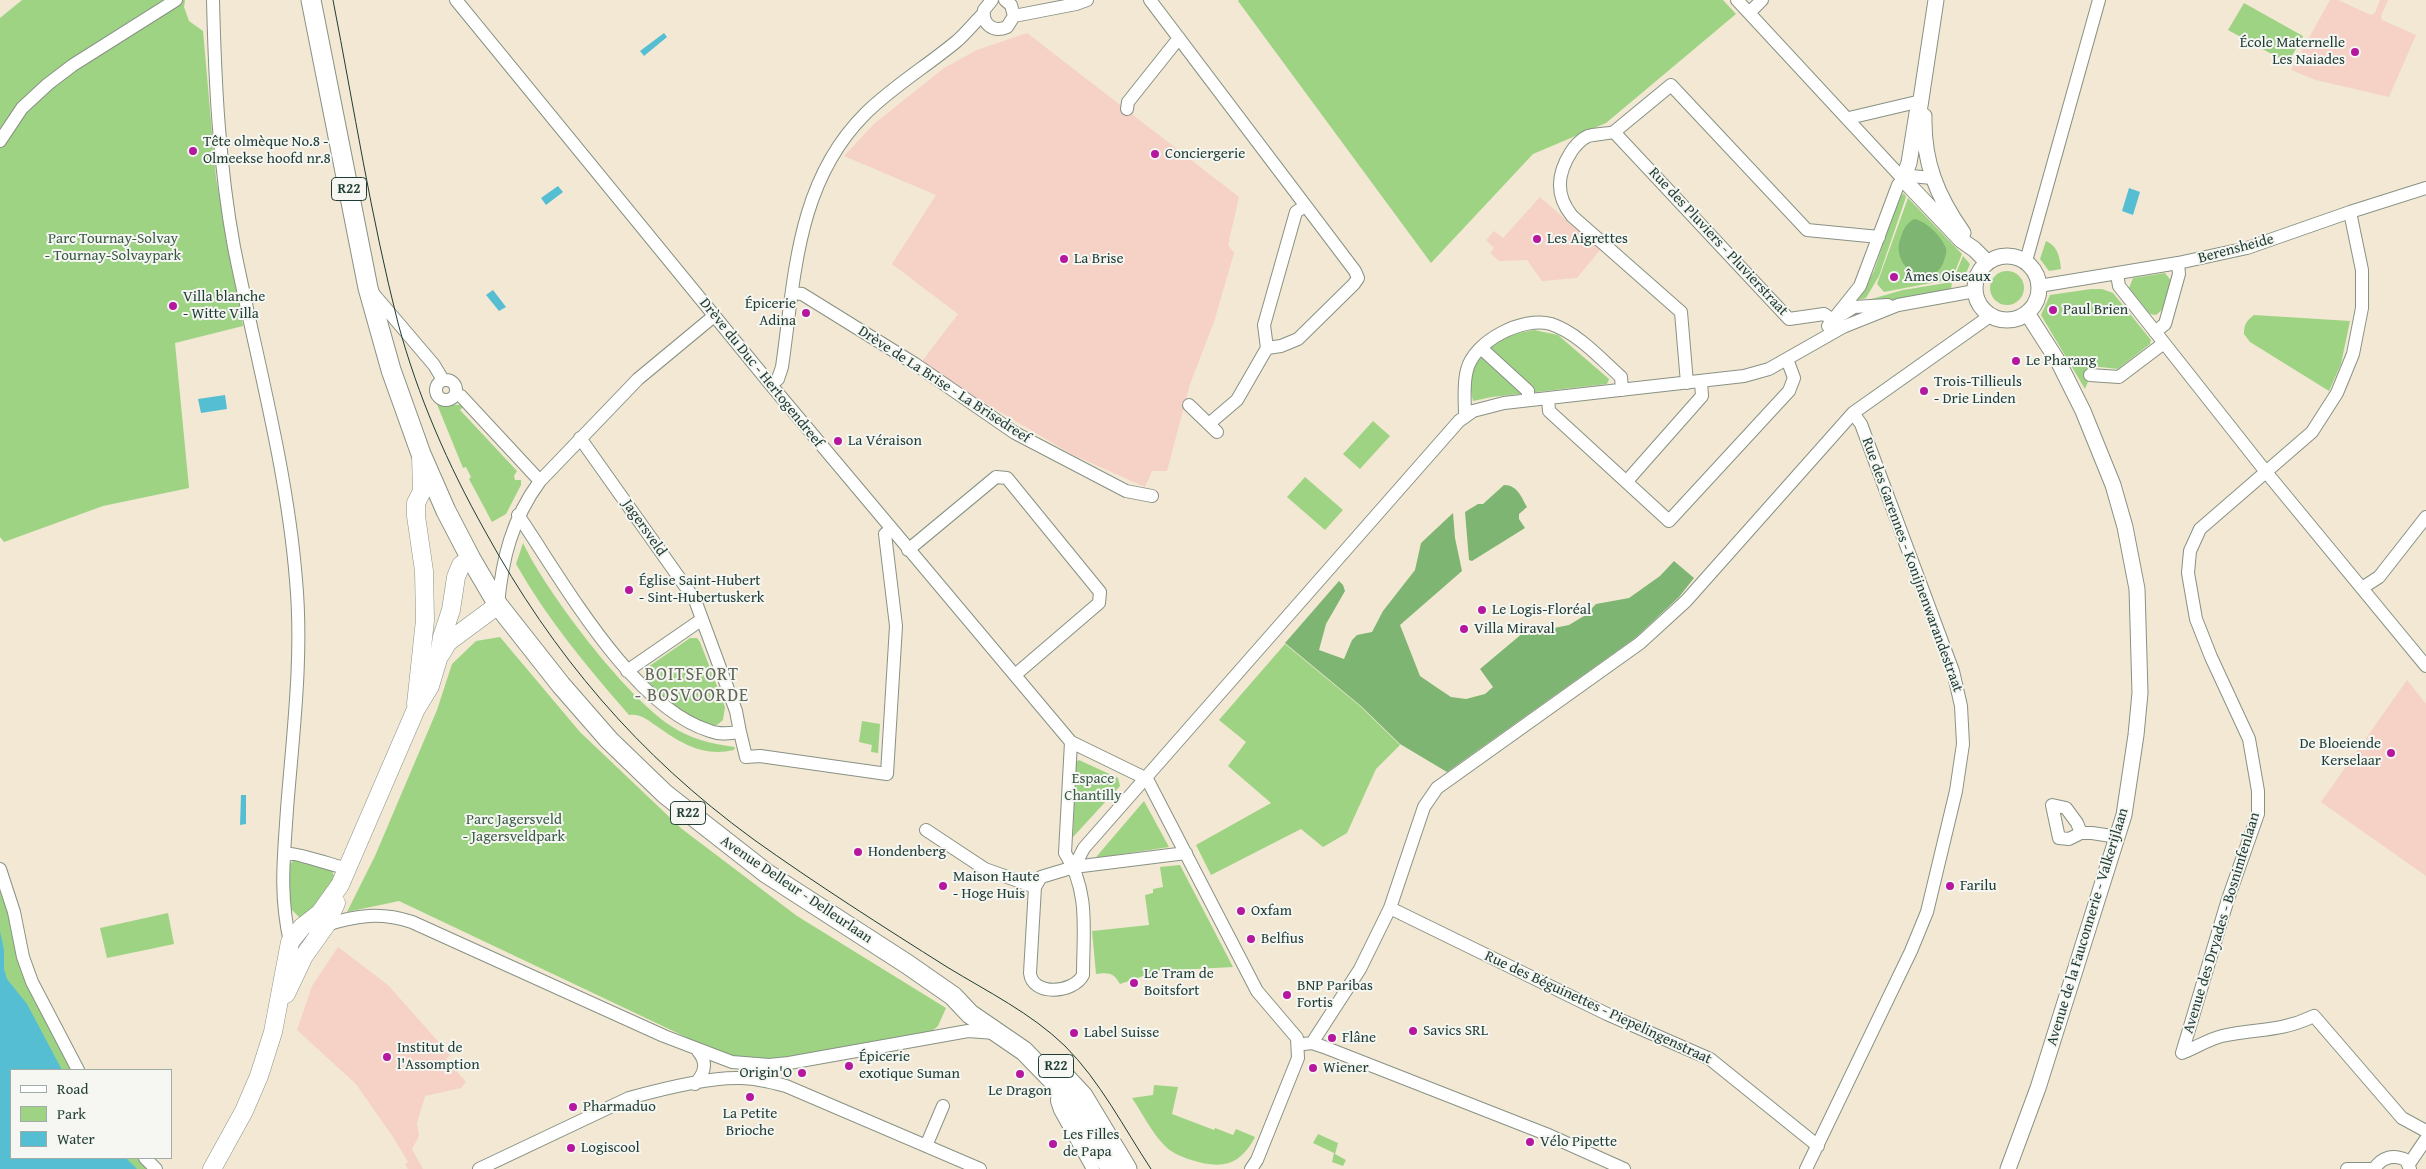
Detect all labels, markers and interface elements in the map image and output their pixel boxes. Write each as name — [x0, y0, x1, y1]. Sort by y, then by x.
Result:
place label: École Maternelle Les Naiades — [2240, 34, 2345, 69]
marker: École Maternelle Les Naiades — [2349, 46, 2361, 58]
place label: Tête olmèque No.8 - Olmeekse hoofd nr.8 — [203, 133, 331, 168]
marker: Tête olmèque No.8 - Olmeekse hoofd nr.8 — [187, 145, 199, 157]
place label: Conciergerie — [1165, 145, 1245, 163]
marker: Conciergerie — [1149, 148, 1161, 160]
street label: Rue des Pluviers - Pluvierstraat — [1644, 164, 1792, 320]
road number: R22 — [332, 178, 366, 200]
park label: Parc Tournay-Solvay - Tournay-Solvaypark — [45, 230, 181, 265]
place label: Les Aigrettes — [1547, 230, 1628, 248]
street label: Berensheide — [2196, 230, 2276, 268]
marker: Les Aigrettes — [1531, 233, 1543, 245]
place label: La Brise — [1074, 250, 1124, 268]
marker: La Brise — [1058, 253, 1070, 265]
place label: Âmes Oiseaux — [1904, 268, 1991, 286]
marker: Âmes Oiseaux — [1888, 271, 1900, 283]
place label: Villa blanche - Witte Villa — [183, 288, 265, 323]
street label: Drève du Duc - Hertogendreef — [695, 295, 827, 451]
place label: Épicerie Adina — [745, 295, 796, 330]
marker: Villa blanche - Witte Villa — [167, 300, 179, 312]
place label: Paul Brien — [2063, 301, 2128, 319]
marker: Paul Brien — [2047, 304, 2059, 316]
marker: Épicerie Adina — [800, 307, 812, 319]
street label: Drève de La Brise - La Brisedreef — [854, 322, 1034, 448]
place label: Le Pharang — [2026, 352, 2096, 370]
marker: Le Pharang — [2010, 355, 2022, 367]
place label: Trois-Tillieuls - Drie Linden — [1934, 373, 2022, 408]
marker: Trois-Tillieuls - Drie Linden — [1918, 385, 1930, 397]
place label: La Véraison — [848, 432, 922, 450]
marker: La Véraison — [832, 435, 844, 447]
street label: Rue des Garennes - Konijnenwarandestraat — [1857, 435, 1967, 695]
street label: Jagersveld — [618, 496, 670, 560]
place label: Église Saint-Hubert - Sint-Hubertuskerk — [639, 572, 764, 607]
marker: Église Saint-Hubert - Sint-Hubertuskerk — [623, 584, 635, 596]
place label: Le Logis-Floréal — [1492, 601, 1591, 619]
marker: Le Logis-Floréal — [1476, 604, 1488, 616]
place label: Villa Miraval — [1474, 620, 1555, 638]
marker: Villa Miraval — [1458, 623, 1470, 635]
district label: BOITSFORT - BOSVOORDE — [633, 664, 751, 706]
place label: De Bloeiende Kerselaar — [2299, 735, 2381, 770]
marker: De Bloeiende Kerselaar — [2385, 747, 2397, 759]
park label: Espace Chantilly — [1064, 770, 1122, 805]
road number: R22 — [670, 801, 706, 824]
street label: Avenue de la Fauconnerie - Valkerijlaan — [2043, 806, 2133, 1048]
street label: Avenue des Dryades - Bosnimfenlaan — [2180, 810, 2264, 1036]
park label: Parc Jagersveld - Jagersveldpark — [463, 811, 565, 846]
street label: Avenue Delleur - Delleurlaan — [716, 832, 876, 948]
place label: Hondenberg — [868, 843, 946, 861]
marker: Hondenberg — [852, 846, 864, 858]
place label: Maison Haute - Hoge Huis — [953, 868, 1039, 903]
place label: Farilu — [1960, 877, 1997, 895]
marker: Maison Haute - Hoge Huis — [937, 880, 949, 892]
marker: Farilu — [1944, 880, 1956, 892]
place label: Oxfam — [1251, 902, 1292, 920]
marker: Oxfam — [1235, 905, 1247, 917]
place label: Belfius — [1261, 930, 1304, 948]
marker: Belfius — [1245, 933, 1257, 945]
street label: Rue des Béguinettes - Piepelingenstraat — [1482, 947, 1714, 1069]
place label: Le Tram de Boitsfort — [1144, 965, 1214, 1000]
marker: Le Tram de Boitsfort — [1128, 977, 1140, 989]
place label: BNP Paribas Fortis — [1297, 977, 1373, 1012]
marker: BNP Paribas Fortis — [1281, 989, 1293, 1001]
place label: Savics SRL — [1423, 1022, 1488, 1040]
place label: Label Suisse — [1084, 1024, 1159, 1042]
marker: Savics SRL — [1407, 1025, 1419, 1037]
marker: Label Suisse — [1068, 1027, 1080, 1039]
place label: Flâne — [1342, 1029, 1376, 1047]
marker: Flâne — [1326, 1032, 1338, 1044]
place label: Institut de l'Assomption — [397, 1039, 480, 1074]
place label: Épicerie exotique Suman — [859, 1048, 960, 1083]
marker: Institut de l'Assomption — [381, 1051, 393, 1063]
road number: R22 — [1038, 1054, 1074, 1078]
place label: Wiener — [1323, 1059, 1369, 1077]
marker: Épicerie exotique Suman — [843, 1060, 855, 1072]
marker: Wiener — [1307, 1062, 1319, 1074]
place label: Origin'O — [739, 1064, 792, 1082]
marker: Origin'O — [796, 1067, 808, 1079]
marker: Le Dragon — [1014, 1068, 1026, 1080]
legend — [10, 1069, 172, 1159]
text: Road — [57, 1078, 88, 1099]
place label: Le Dragon — [988, 1082, 1052, 1100]
marker: La Petite Brioche — [744, 1091, 756, 1103]
place label: Pharmaduo — [583, 1098, 656, 1116]
marker: Pharmaduo — [567, 1101, 579, 1113]
text: Park — [57, 1103, 86, 1124]
place label: La Petite Brioche — [723, 1105, 777, 1140]
place label: Les Filles de Papa — [1063, 1126, 1120, 1161]
text: Water — [57, 1128, 95, 1149]
place label: Vélo Pipette — [1540, 1133, 1617, 1151]
marker: Vélo Pipette — [1524, 1136, 1536, 1148]
marker: Les Filles de Papa — [1047, 1138, 1059, 1150]
place label: Logiscool — [581, 1139, 640, 1157]
marker: Logiscool — [565, 1142, 577, 1154]

